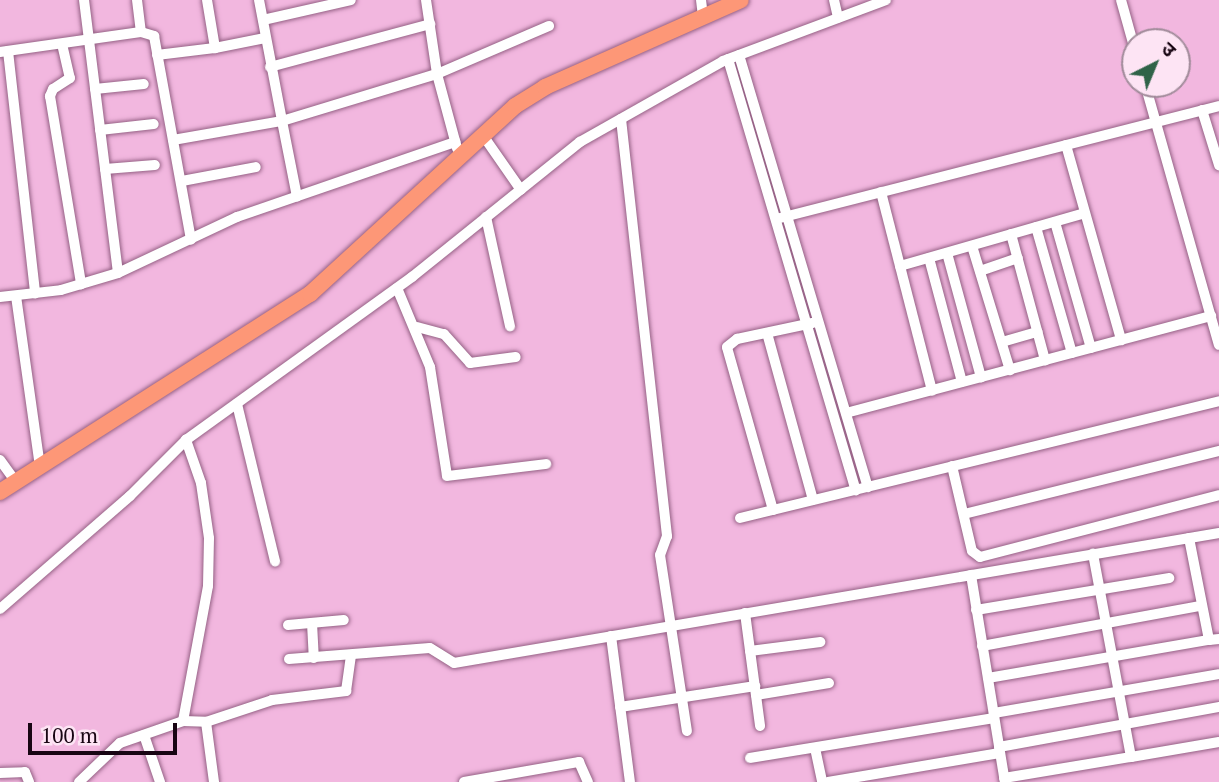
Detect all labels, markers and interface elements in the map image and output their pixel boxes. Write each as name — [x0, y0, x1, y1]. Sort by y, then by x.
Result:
north arrow — [1121, 28, 1191, 98]
text: उ — [1157, 36, 1182, 62]
scale bar — [32, 708, 180, 752]
text: 100 m — [41, 721, 98, 749]

